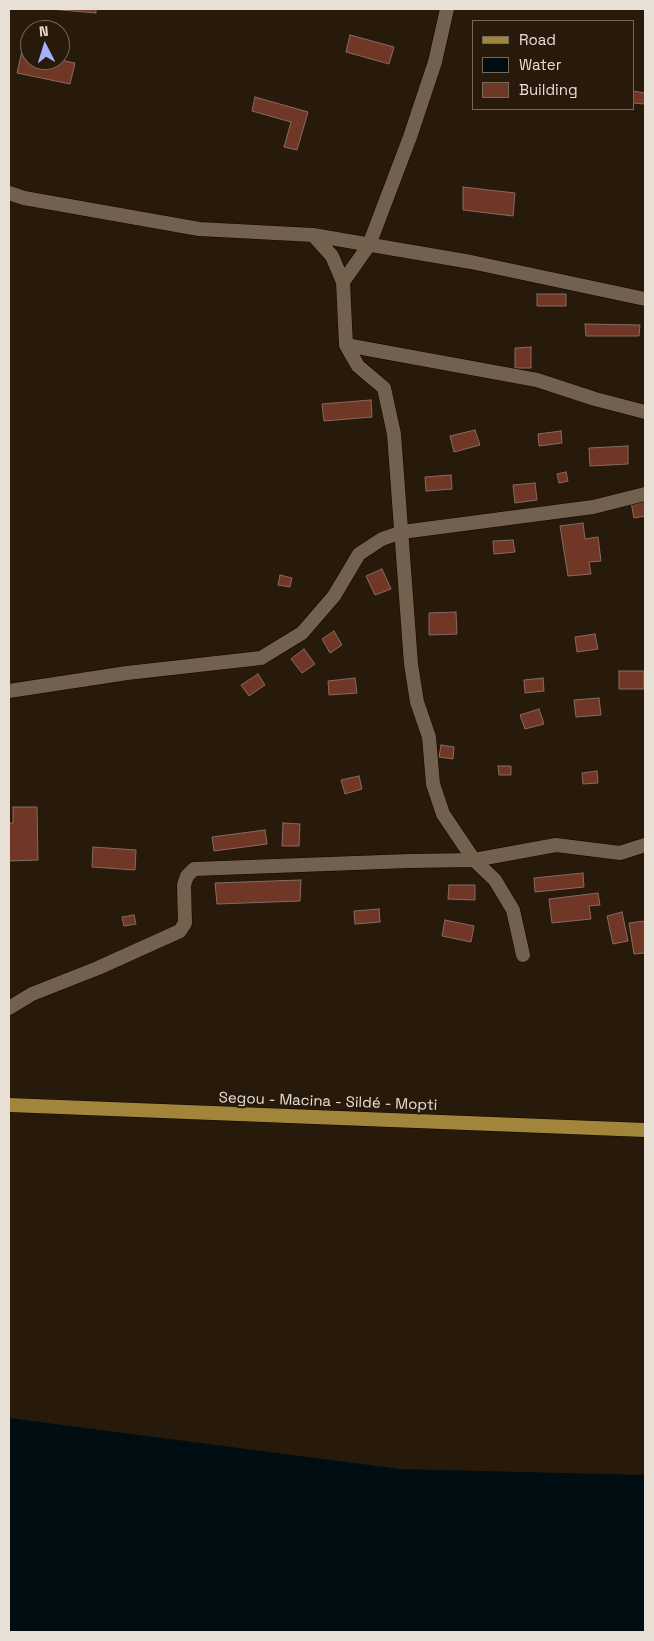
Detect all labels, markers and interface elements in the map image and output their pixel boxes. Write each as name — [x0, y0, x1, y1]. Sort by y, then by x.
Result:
north arrow — [20, 20, 70, 70]
legend — [472, 20, 634, 110]
text: N — [38, 22, 49, 40]
text: Road — [519, 30, 556, 49]
text: Water — [519, 55, 561, 74]
text: Building — [519, 80, 578, 99]
street label: Segou - Macina - Sildé - Mopti — [218, 1089, 438, 1115]

